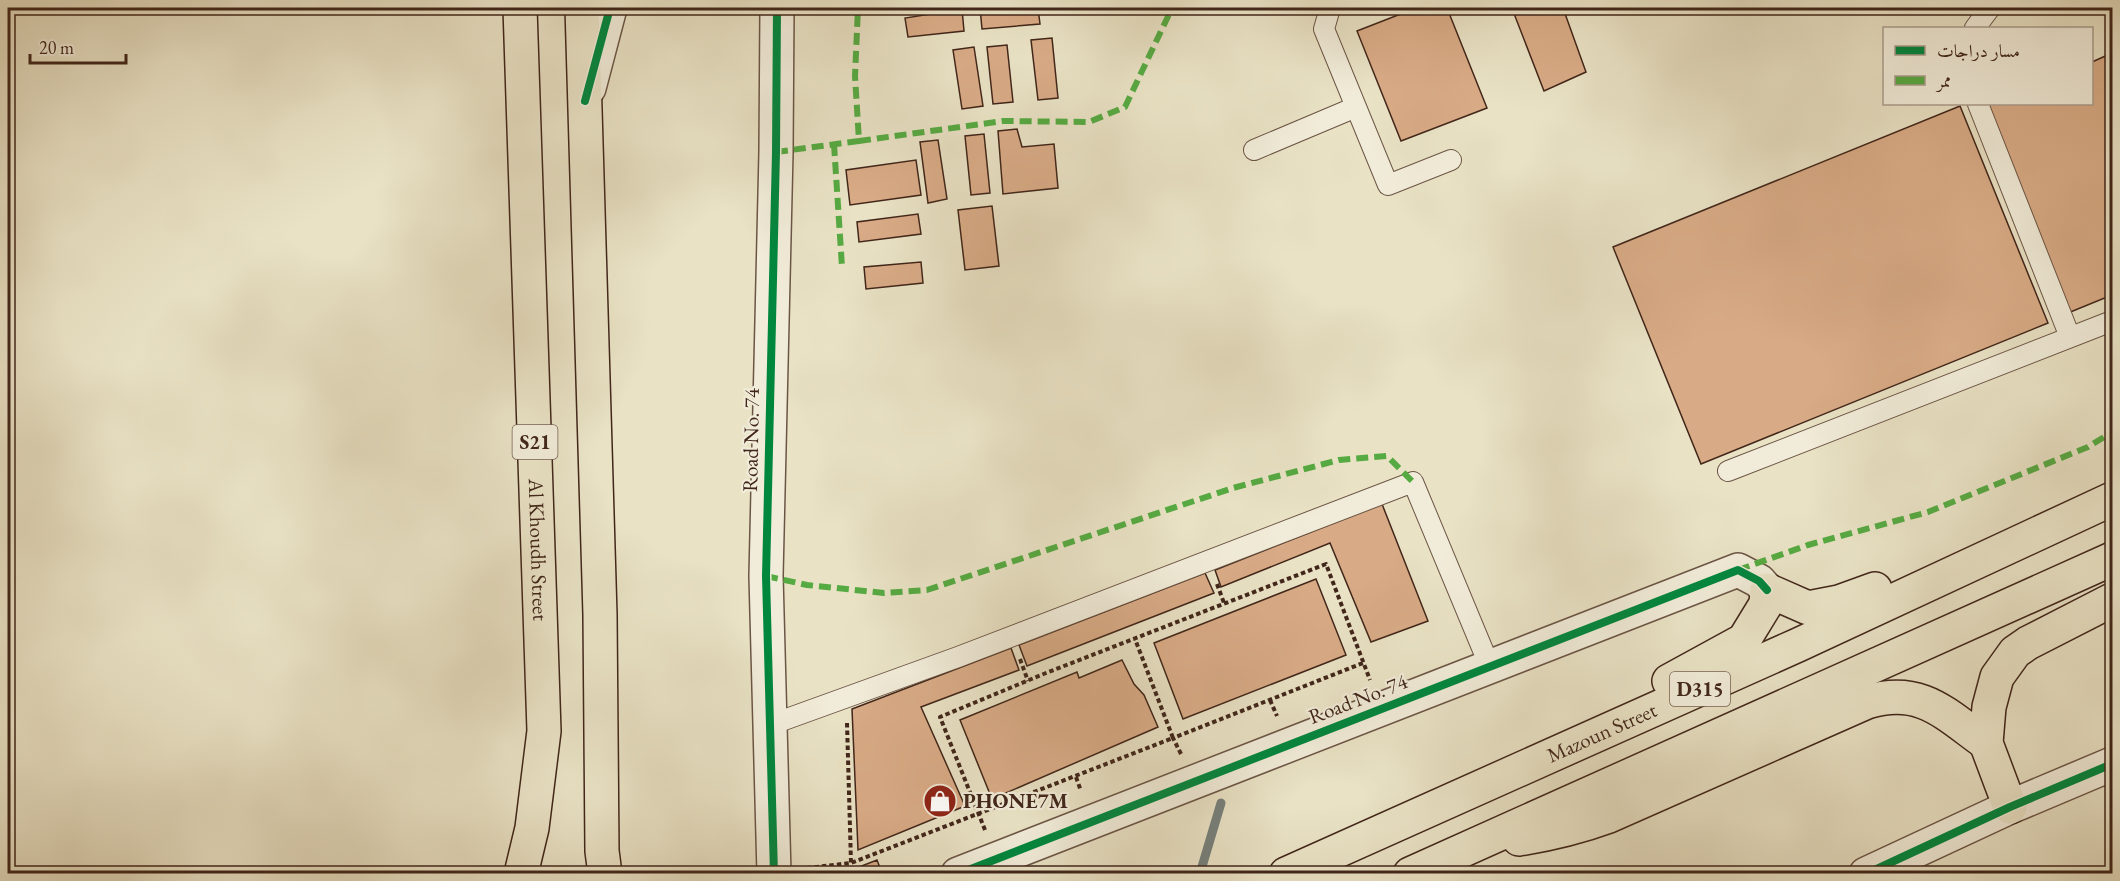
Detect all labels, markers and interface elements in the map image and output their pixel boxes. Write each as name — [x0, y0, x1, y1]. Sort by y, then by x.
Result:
scale bar — [30, 27, 126, 65]
legend — [1883, 27, 2093, 105]
text: 20 m — [39, 36, 74, 59]
text: مسار دراجات — [1937, 39, 2020, 62]
text: ممر — [1935, 69, 1951, 93]
street label: Road No. 74 — [736, 387, 765, 492]
road number: S21 — [512, 425, 558, 459]
street label: Al Khoudh Street — [523, 477, 554, 622]
street label: Road No. 74 — [1305, 667, 1412, 730]
road number: D315 — [1670, 672, 1730, 706]
street label: Mazoun Street — [1543, 696, 1661, 769]
shop icon: PHONE7M — [922, 783, 958, 819]
place label: PHONE7M — [963, 787, 1068, 814]

